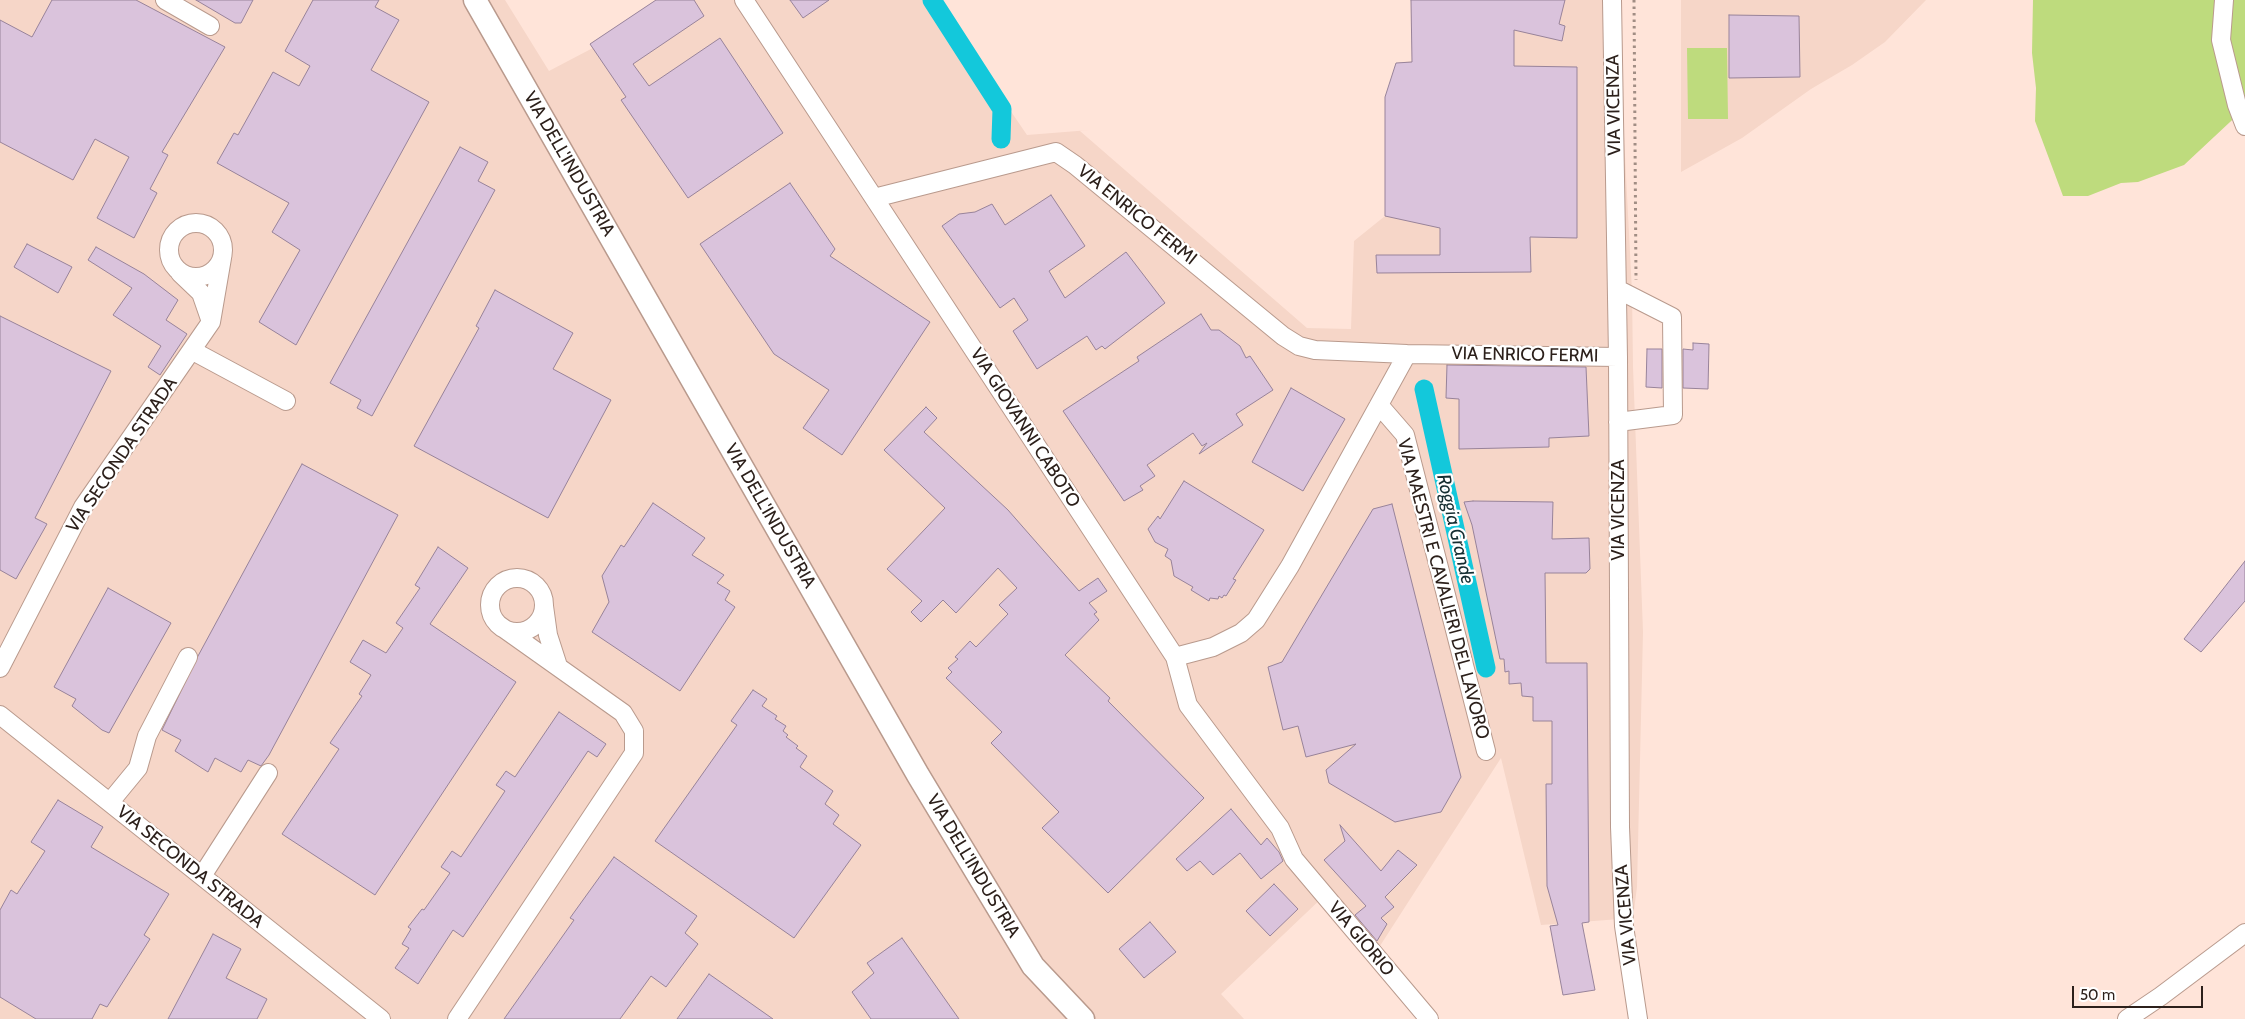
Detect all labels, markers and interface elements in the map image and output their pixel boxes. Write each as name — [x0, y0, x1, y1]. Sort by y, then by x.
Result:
street label: VIA VICENZA — [1602, 54, 1626, 156]
street label: VIA DELL'INDUSTRIA — [519, 88, 619, 240]
street label: VIA ENRICO FERMI — [1073, 160, 1201, 270]
street label: VIA ENRICO FERMI — [1451, 343, 1599, 367]
street label: VIA GIOVANNI CABOTO — [965, 344, 1085, 512]
street label: VIA SECONDA STRADA — [62, 373, 182, 537]
street label: VIA MAESTRI E CAVALIERI DEL LAVORO — [1392, 436, 1494, 742]
street label: VIA DELL'INDUSTRIA — [720, 440, 820, 592]
street label: VIA VICENZA — [1608, 460, 1630, 560]
water label: Roggia Grande — [1431, 472, 1479, 586]
street label: VIA DELL'INDUSTRIA — [922, 790, 1024, 942]
street label: VIA SECONDA STRADA — [112, 801, 268, 933]
street label: VIA VICENZA — [1611, 864, 1641, 966]
street label: VIA GIORIO — [1324, 897, 1398, 981]
scale bar — [2075, 976, 2206, 1008]
text: 50 m — [2080, 986, 2115, 1004]

